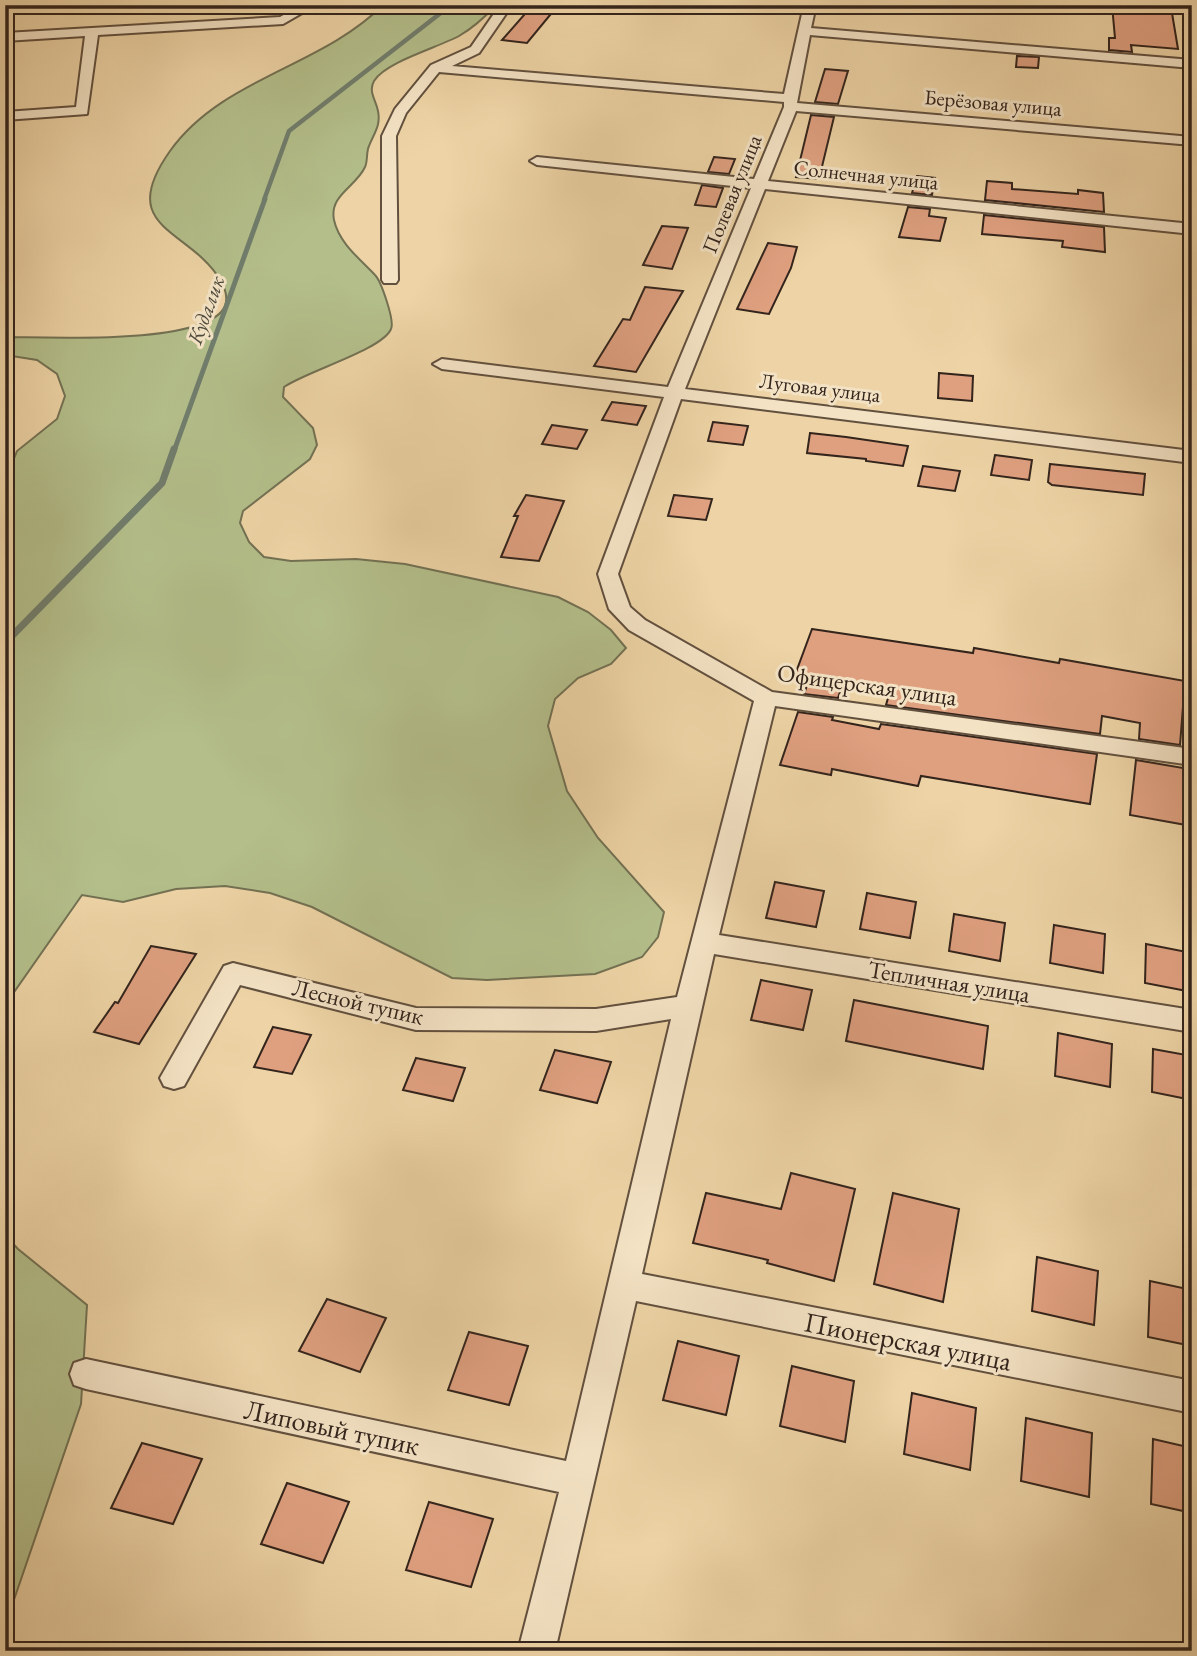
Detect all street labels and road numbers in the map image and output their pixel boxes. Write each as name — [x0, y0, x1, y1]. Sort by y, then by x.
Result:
street label: Берёзовая улица — [923, 83, 1064, 122]
street label: Полевая улица — [696, 130, 768, 257]
street label: Солнечная улица — [792, 153, 940, 196]
street label: Луговая улица — [758, 367, 883, 408]
street label: Офицерская улица — [775, 657, 959, 712]
street label: Тепличная улица — [866, 953, 1033, 1010]
street label: Лесной тупик — [289, 971, 427, 1032]
street label: Пионерская улица — [801, 1303, 1016, 1379]
street label: Липовый тупик — [241, 1391, 423, 1463]

